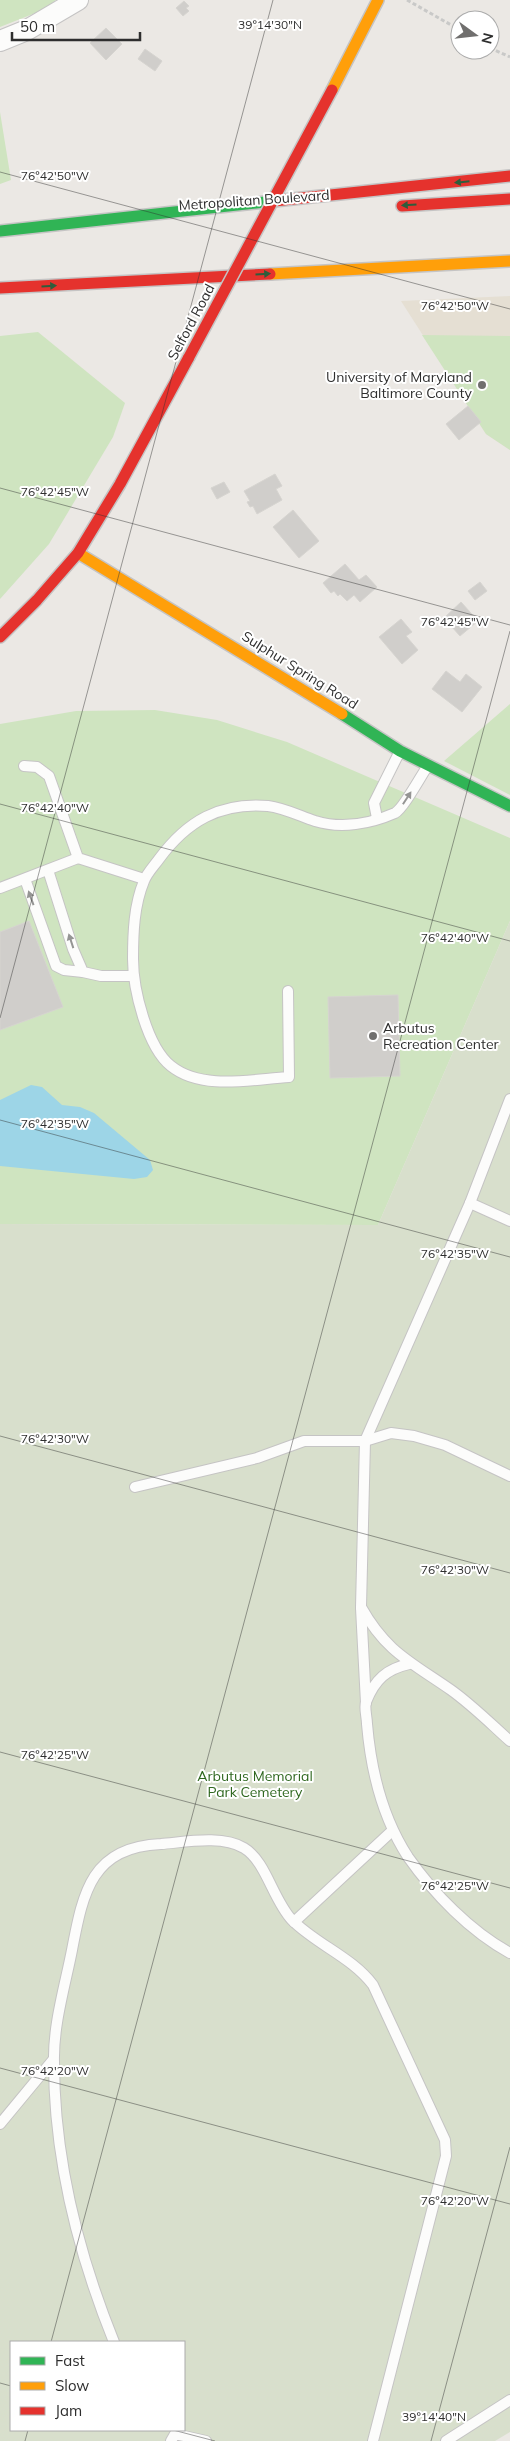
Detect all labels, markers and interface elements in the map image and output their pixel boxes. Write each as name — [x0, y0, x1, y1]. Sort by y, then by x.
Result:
scale bar — [12, 10, 140, 42]
north arrow — [450, 10, 500, 60]
text: 50 m — [20, 17, 55, 36]
text: 39°14'30"N — [238, 17, 302, 32]
text: N — [477, 31, 498, 46]
text: 76°42'50"W — [21, 168, 89, 183]
one-way arrow — [453, 178, 469, 186]
street label: Metropolitan Boulevard — [178, 186, 330, 214]
one-way arrow — [401, 202, 417, 210]
one-way arrow — [256, 270, 272, 278]
one-way arrow — [41, 281, 57, 289]
street label: Selford Road — [163, 281, 219, 363]
text: 76°42'50"W — [421, 298, 489, 313]
place label: University of Maryland Baltimore County — [326, 368, 473, 402]
marker: University of Maryland Baltimore County — [476, 379, 488, 391]
text: 76°42'45"W — [21, 484, 89, 499]
text: 76°42'45"W — [421, 614, 489, 629]
street label: Sulphur Spring Road — [239, 627, 361, 713]
one-way arrow — [402, 791, 412, 804]
text: 76°42'40"W — [21, 800, 89, 815]
one-way arrow — [27, 890, 35, 905]
text: 76°42'40"W — [421, 930, 489, 945]
one-way arrow — [66, 933, 74, 948]
place label: Arbutus Recreation Center — [383, 1019, 500, 1053]
marker: Arbutus Recreation Center — [367, 1030, 379, 1042]
text: 76°42'35"W — [21, 1116, 89, 1131]
text: 76°42'35"W — [421, 1246, 489, 1261]
text: 76°42'30"W — [21, 1431, 89, 1446]
text: 76°42'30"W — [421, 1562, 489, 1577]
text: 76°42'25"W — [21, 1747, 89, 1762]
park label: Arbutus Memorial Park Cemetery — [197, 1767, 313, 1801]
text: 76°42'25"W — [421, 1878, 489, 1893]
text: 76°42'20"W — [21, 2063, 89, 2078]
text: 76°42'20"W — [421, 2193, 489, 2208]
legend — [10, 2341, 185, 2431]
text: Fast — [55, 2351, 85, 2370]
text: Slow — [55, 2376, 89, 2395]
text: Jam — [55, 2401, 82, 2420]
text: 39°14'40"N — [402, 2409, 466, 2424]

